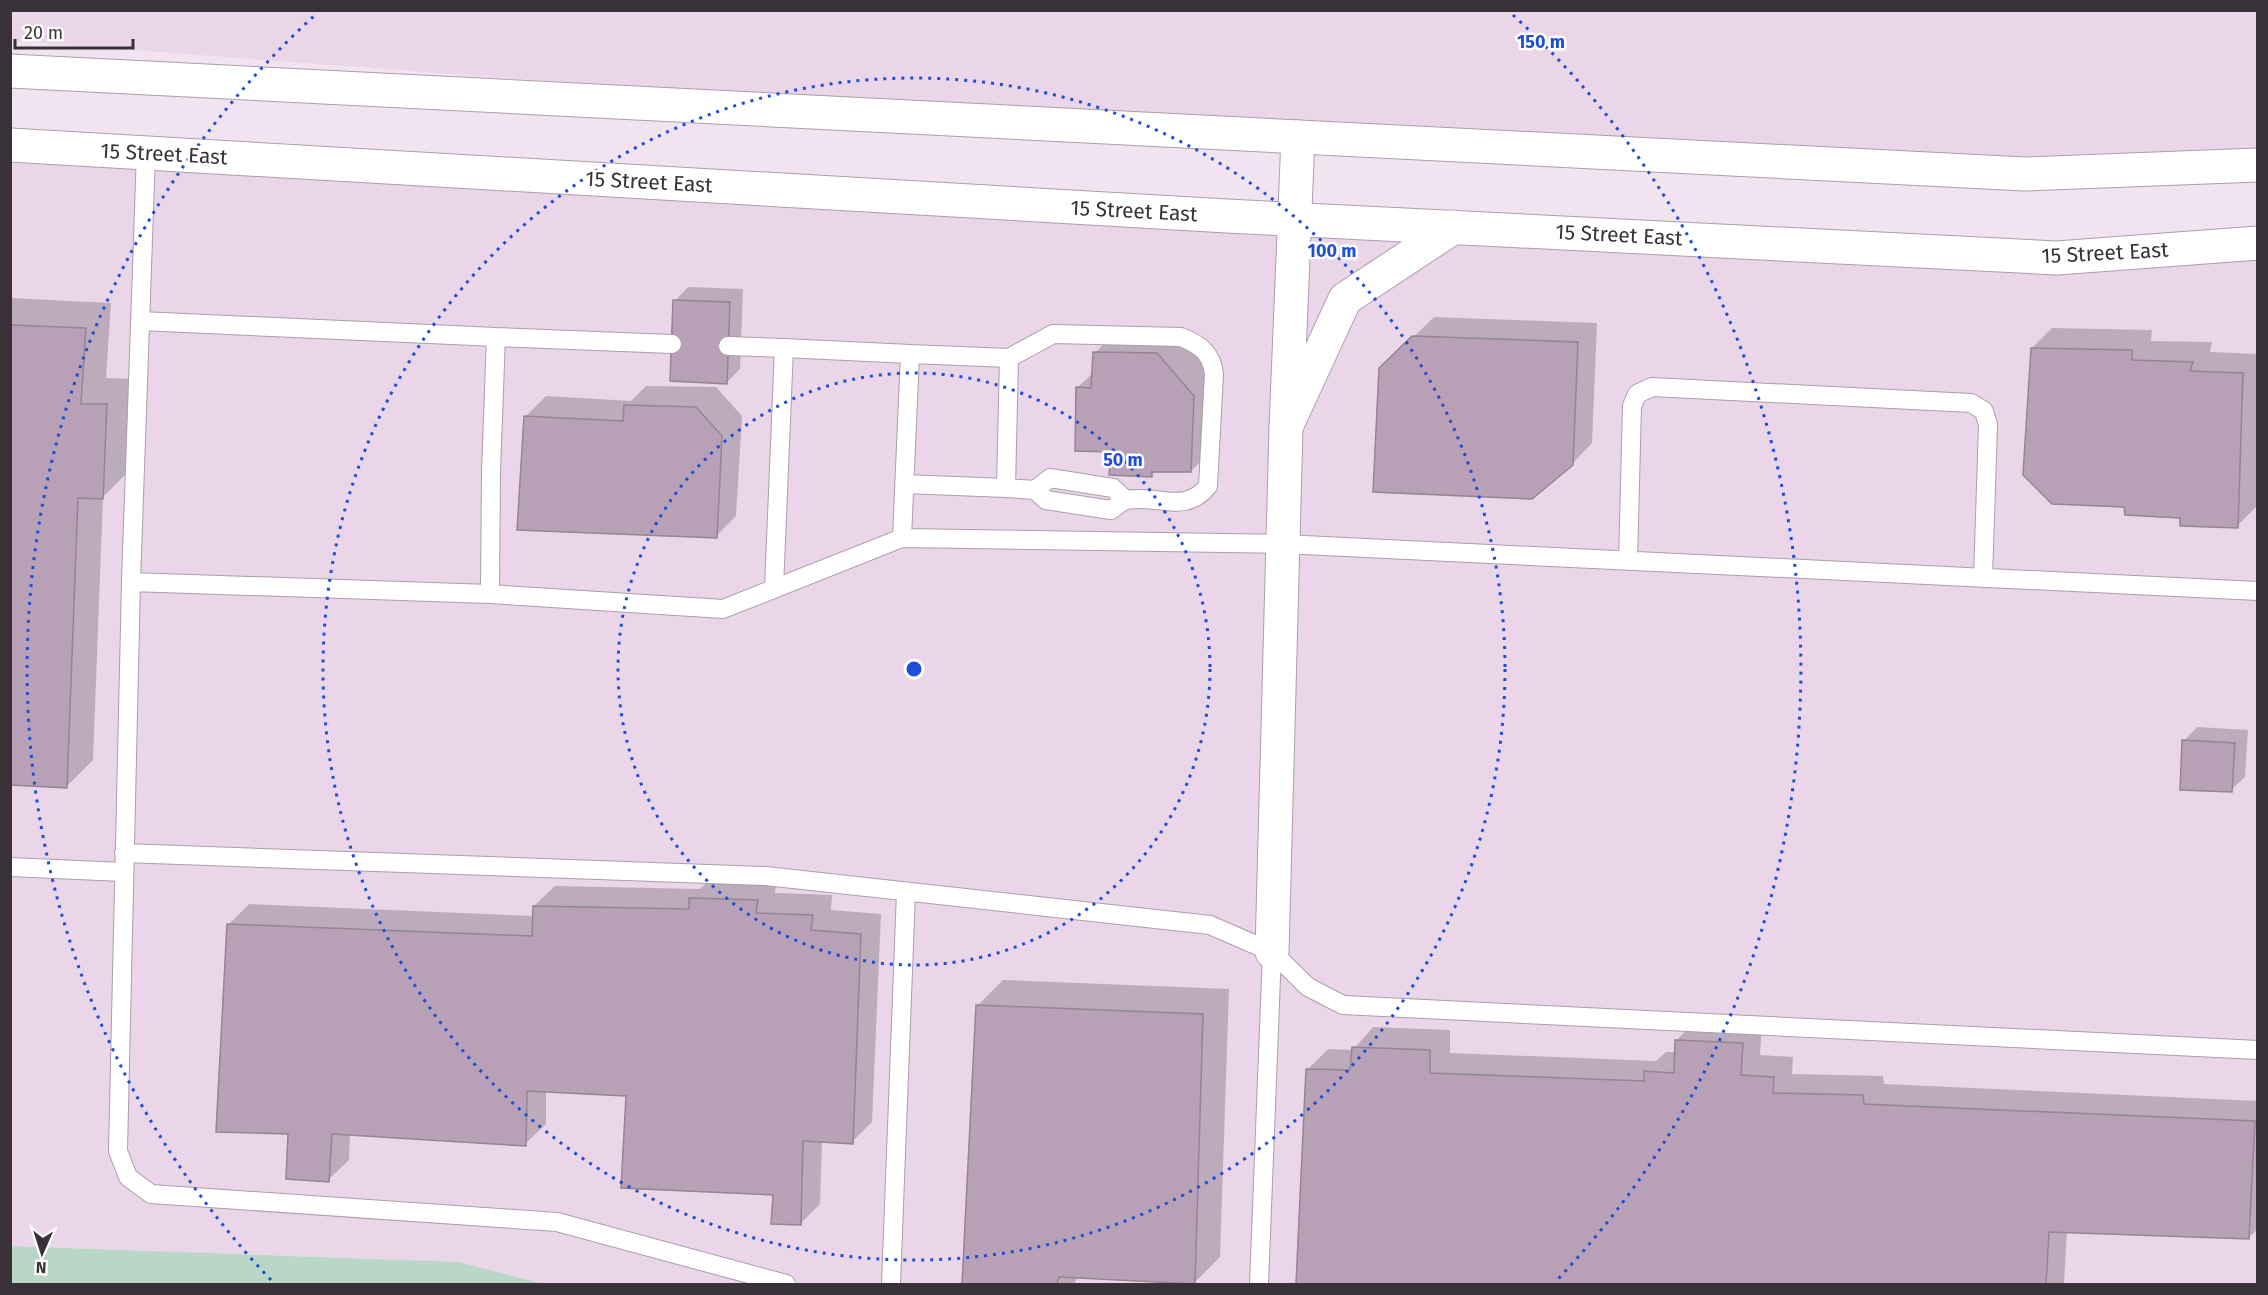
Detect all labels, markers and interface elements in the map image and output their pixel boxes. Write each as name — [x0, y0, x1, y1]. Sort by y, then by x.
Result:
scale bar — [15, 12, 134, 50]
text: 20 m — [24, 22, 63, 44]
text: 150 m — [1517, 31, 1565, 53]
street label: 15 Street East — [100, 138, 229, 170]
street label: 15 Street East — [585, 166, 714, 198]
street label: 15 Street East — [1070, 195, 1199, 227]
street label: 15 Street East — [1555, 219, 1684, 251]
street label: 15 Street East — [2041, 237, 2170, 269]
text: 100 m — [1308, 240, 1356, 262]
text: 50 m — [1103, 449, 1143, 471]
centre of rings — [904, 659, 924, 679]
north arrow — [12, 1223, 72, 1283]
text: N — [35, 1258, 47, 1277]

